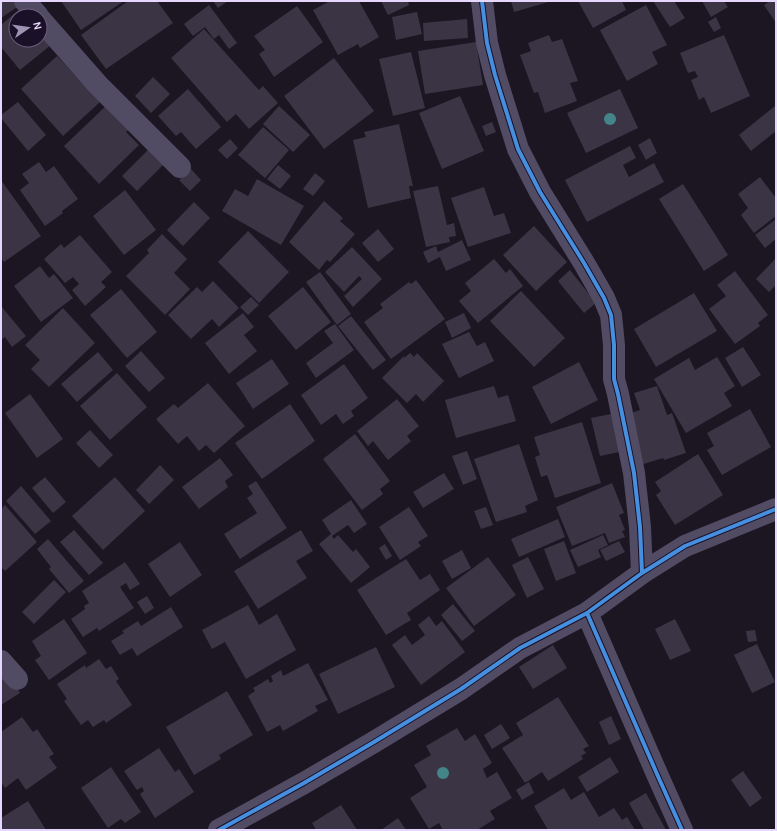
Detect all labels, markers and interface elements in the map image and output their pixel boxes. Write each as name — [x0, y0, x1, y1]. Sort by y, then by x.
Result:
north arrow — [8, 8, 48, 48]
text: N — [30, 21, 44, 31]

